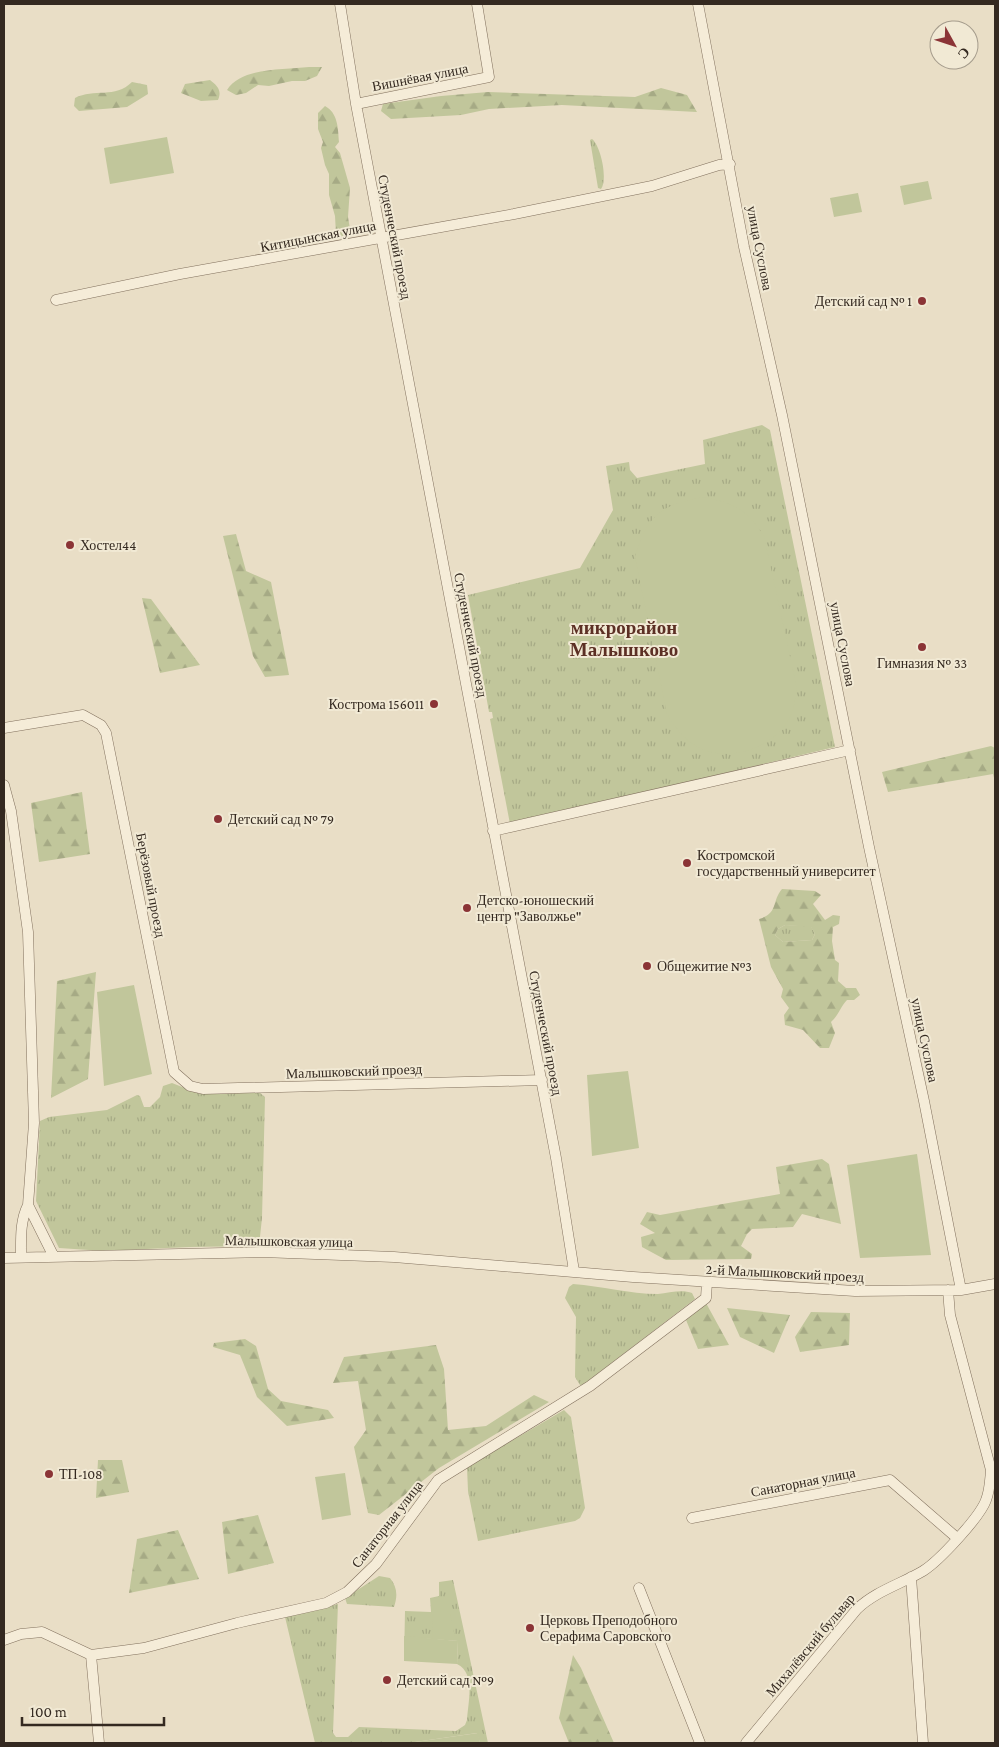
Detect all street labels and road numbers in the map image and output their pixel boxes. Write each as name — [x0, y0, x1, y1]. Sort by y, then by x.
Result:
street label: Вишнёвая улица — [371, 60, 470, 94]
street label: Студенческий проезд — [375, 173, 415, 301]
street label: улица Суслова — [744, 204, 776, 293]
street label: Китицынская улица — [259, 217, 378, 255]
street label: Студенческий проезд — [451, 571, 491, 699]
street label: улица Суслова — [827, 600, 859, 689]
street label: Берёзовый проезд — [133, 831, 169, 939]
street label: Студенческий проезд — [526, 969, 566, 1097]
street label: улица Суслова — [908, 996, 942, 1085]
street label: Малышковский проезд — [285, 1061, 423, 1081]
street label: Малышковская улица — [225, 1232, 354, 1250]
street label: 2-й Малышковский проезд — [705, 1261, 865, 1285]
street label: Санаторная улица — [749, 1464, 857, 1500]
street label: Санаторная улица — [348, 1477, 426, 1571]
street label: Михалёвский бульвар — [762, 1590, 858, 1700]

